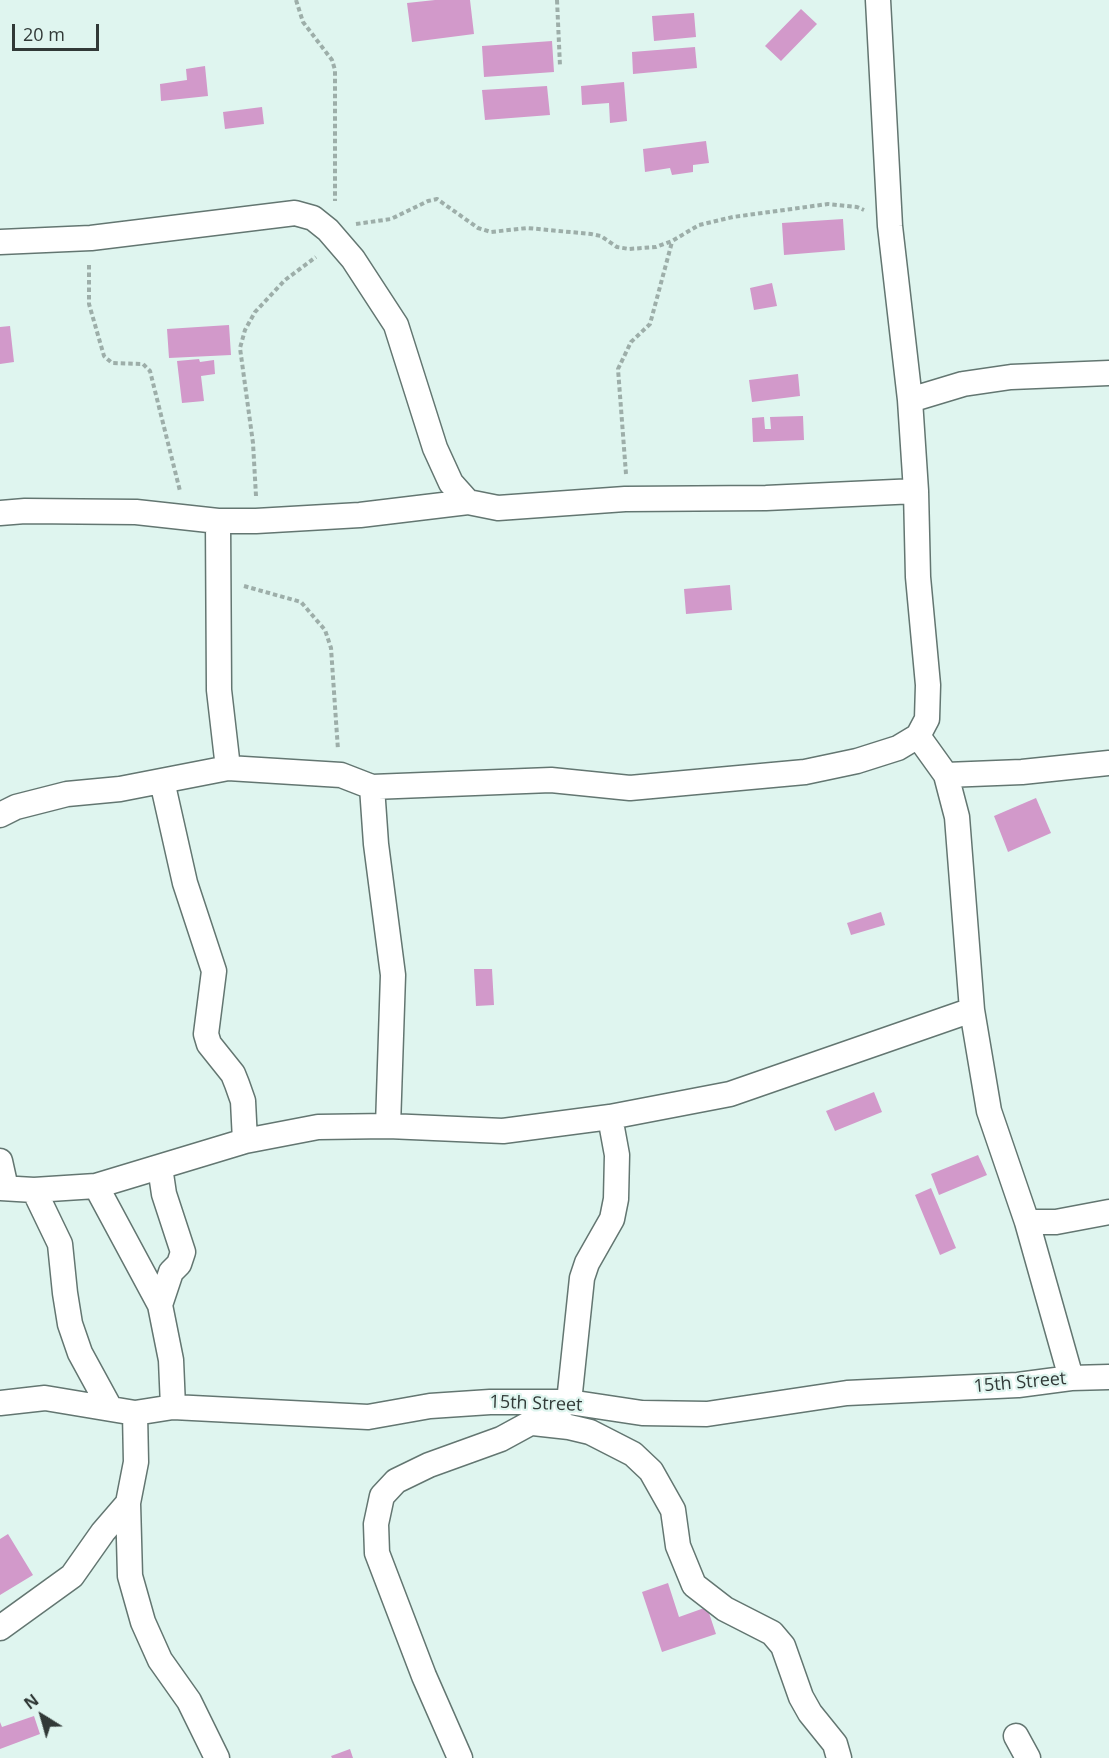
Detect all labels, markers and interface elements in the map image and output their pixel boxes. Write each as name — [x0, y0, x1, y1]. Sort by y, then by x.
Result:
scale bar — [15, 12, 102, 50]
text: 20 m — [23, 22, 65, 46]
street label: 15th Street — [973, 1368, 1067, 1398]
street label: 15th Street — [489, 1392, 583, 1416]
north arrow — [12, 1686, 72, 1746]
text: N — [19, 1689, 43, 1714]

